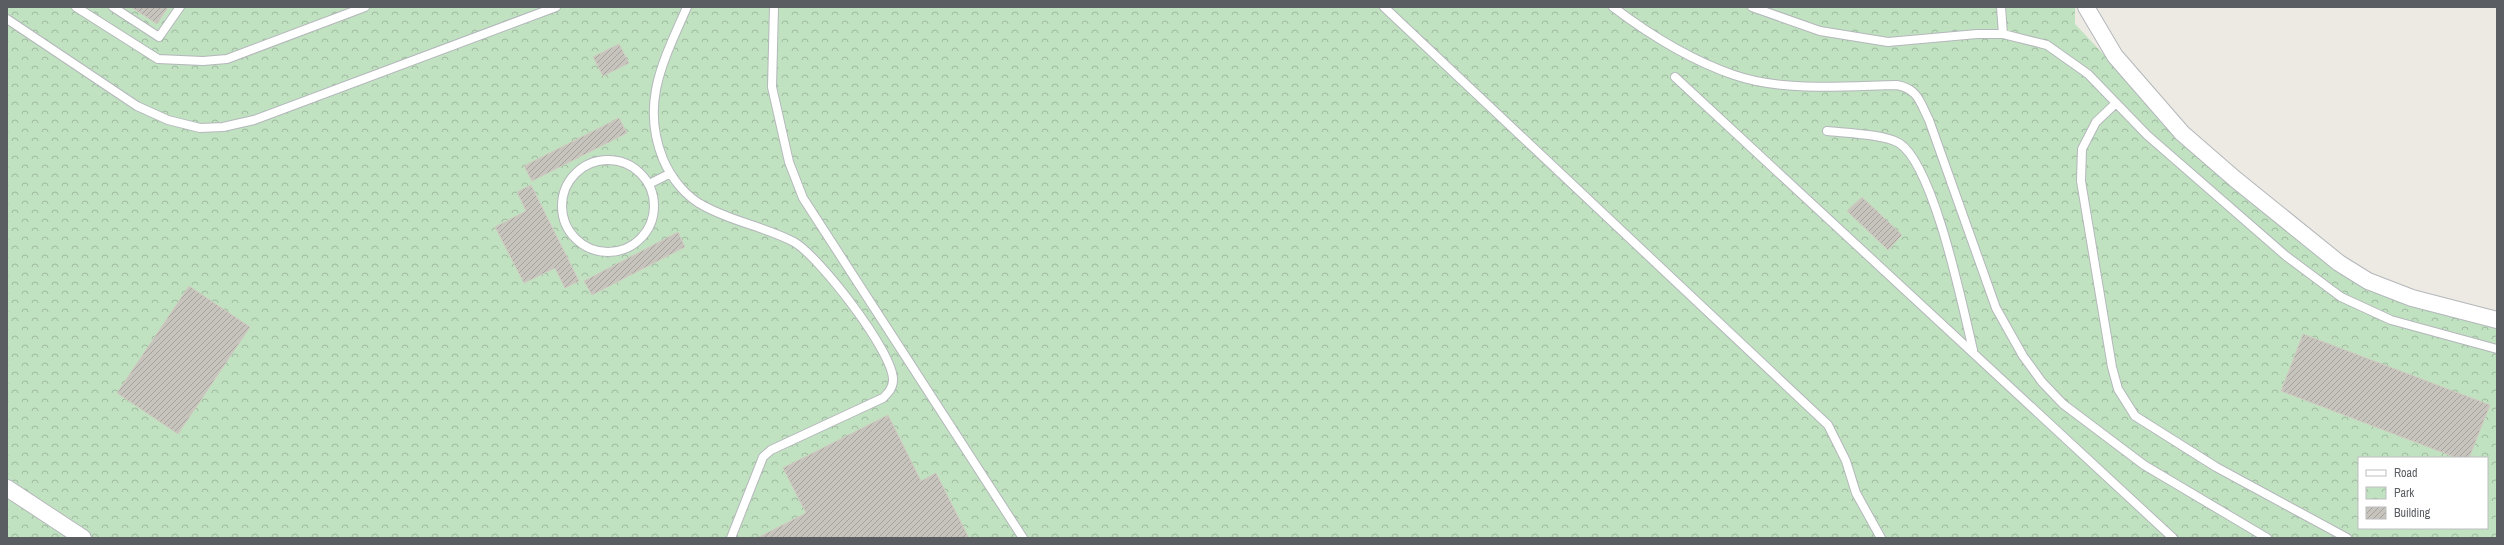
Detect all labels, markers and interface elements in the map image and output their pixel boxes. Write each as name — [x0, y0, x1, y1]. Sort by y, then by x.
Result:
legend — [2358, 457, 2488, 529]
text: Road — [2394, 465, 2418, 481]
text: Park — [2394, 485, 2414, 501]
text: Building — [2394, 505, 2431, 521]

